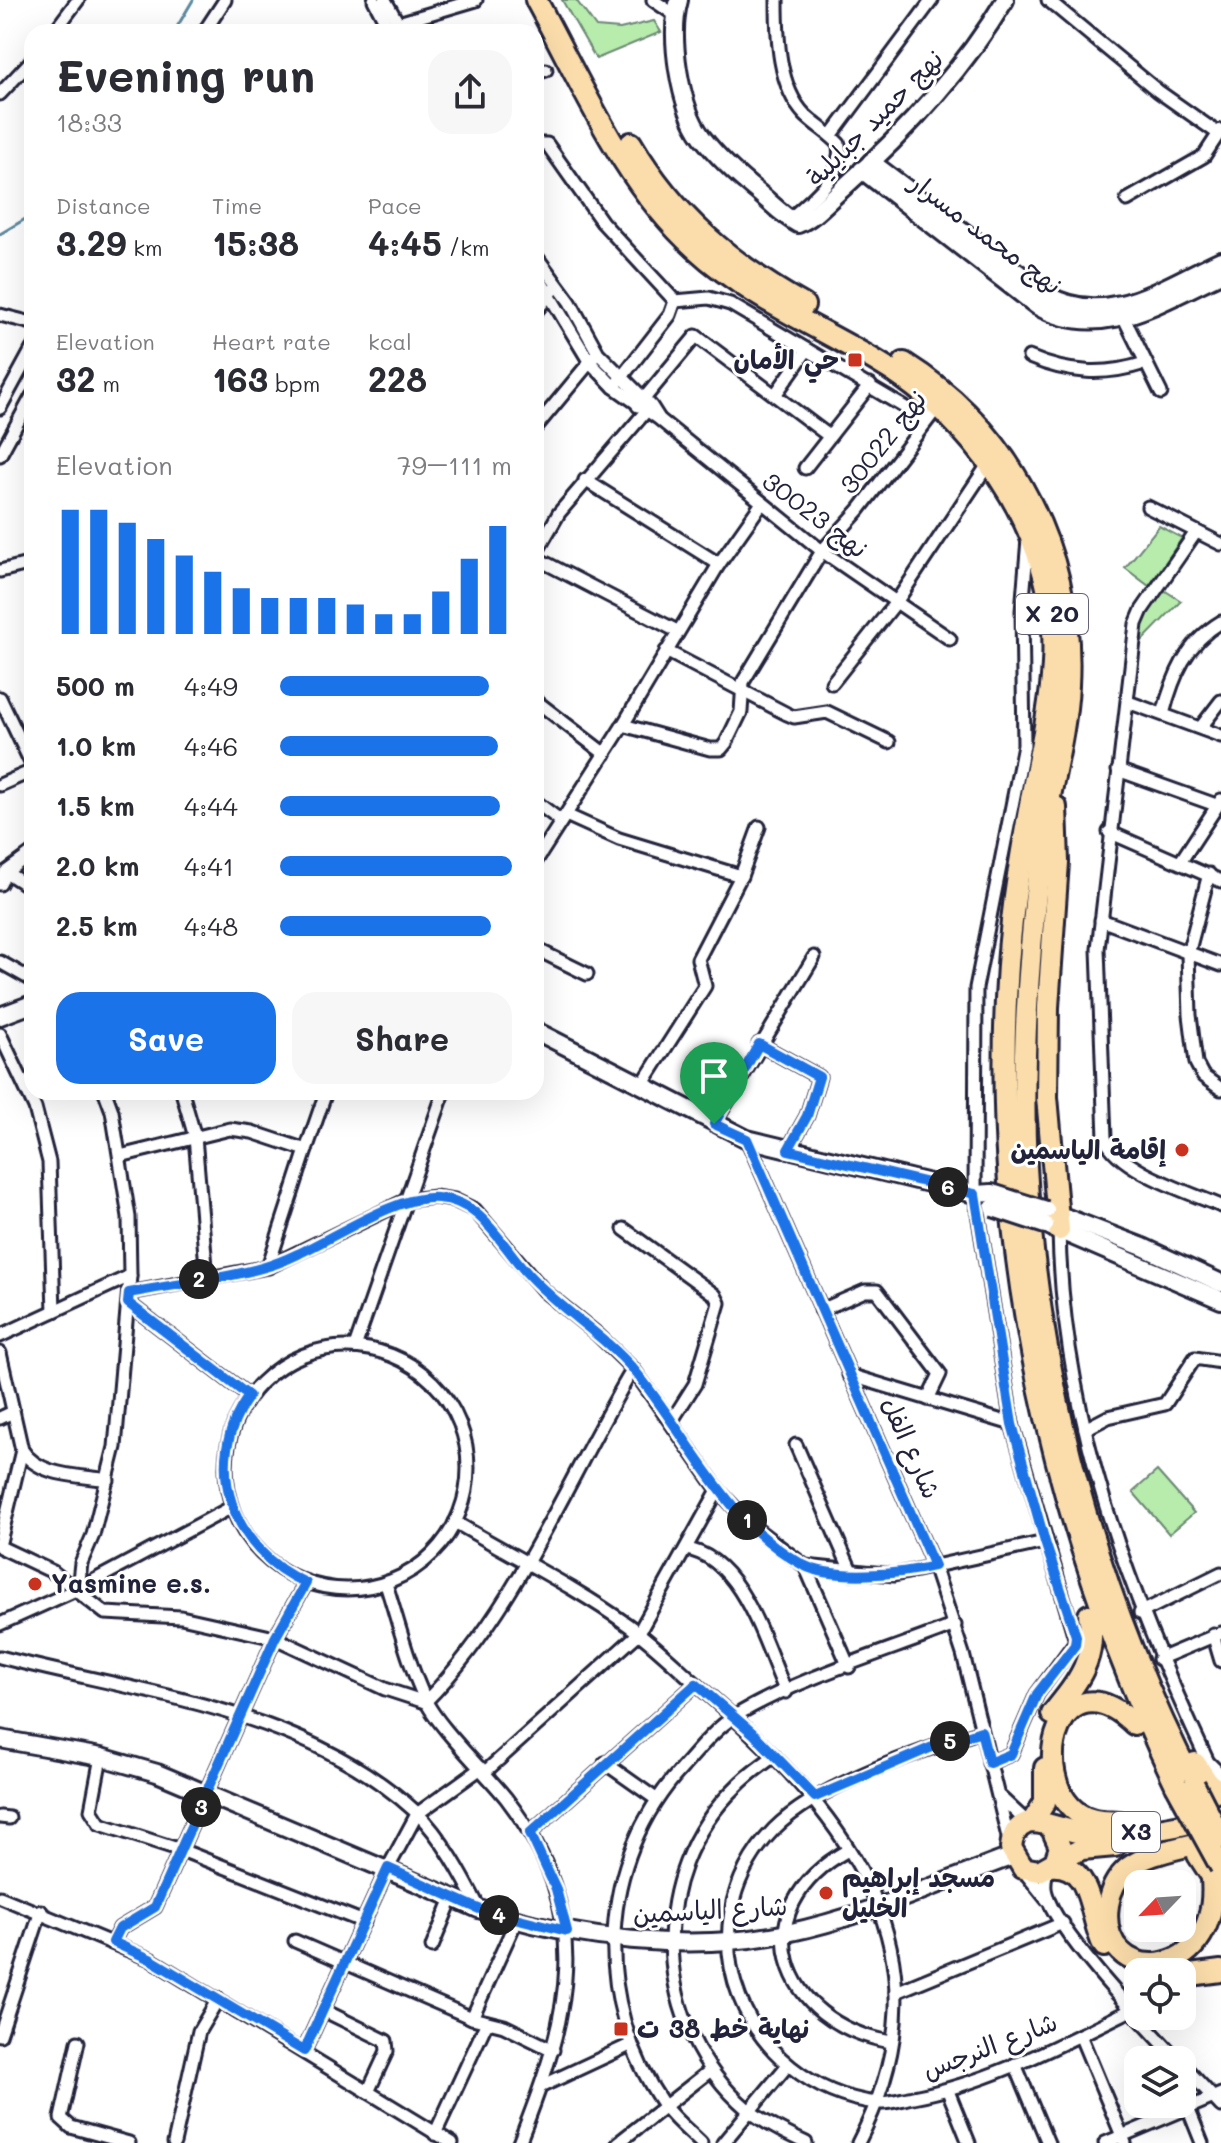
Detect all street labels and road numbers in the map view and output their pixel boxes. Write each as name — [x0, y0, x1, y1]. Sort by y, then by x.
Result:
street label: نهج حميد جبايلية — [798, 41, 952, 195]
street label: نهج محمد مسرار — [901, 164, 1069, 303]
street label: نهج 30022 — [831, 382, 935, 502]
street label: نهج 30023 — [755, 463, 875, 567]
road number: X 20 — [1016, 594, 1088, 634]
street label: شارع الفل — [873, 1391, 949, 1505]
road number: X3 — [1112, 1812, 1160, 1852]
street label: شارع الياسمين — [632, 1888, 788, 1932]
street label: شارع النرجس — [917, 2004, 1063, 2088]

